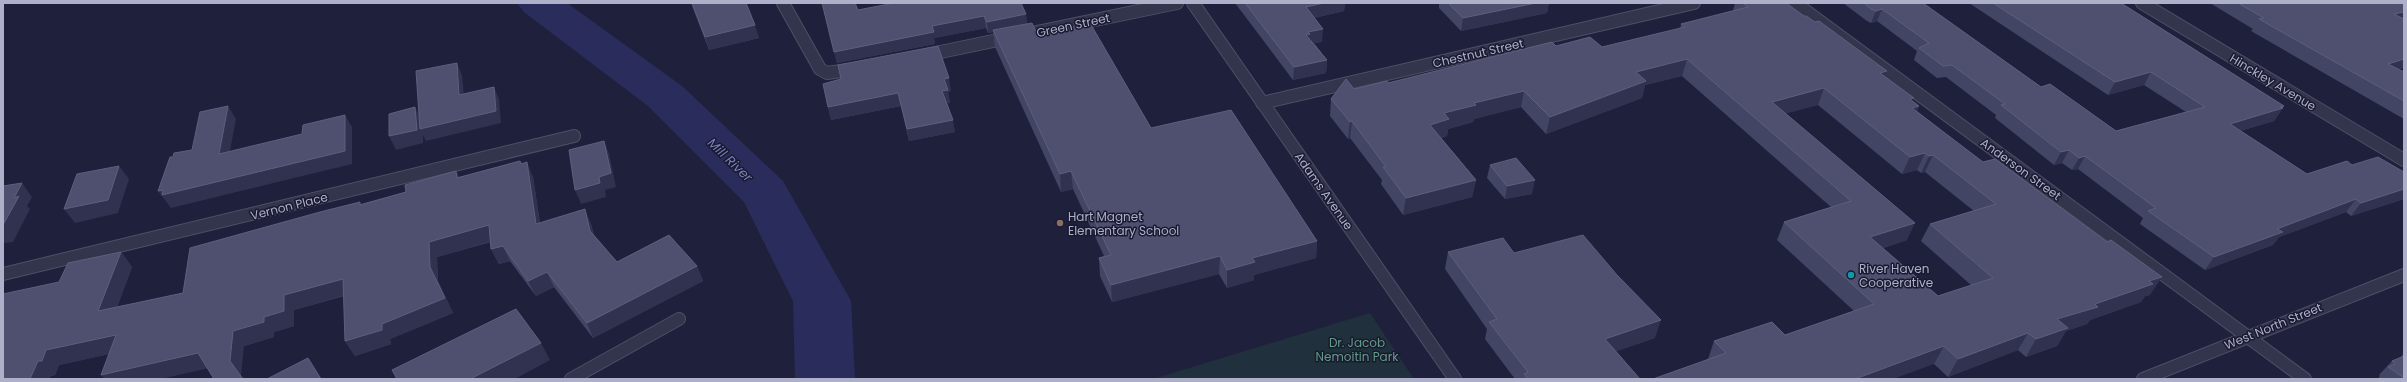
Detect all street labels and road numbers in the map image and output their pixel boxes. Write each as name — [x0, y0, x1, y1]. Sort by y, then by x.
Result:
street label: Green Street — [1035, 9, 1111, 41]
street label: Chestnut Street — [1431, 34, 1525, 72]
street label: Hinckley Avenue — [2227, 50, 2319, 114]
street label: Anderson Street — [1977, 134, 2065, 204]
street label: Adams Avenue — [1291, 149, 1357, 233]
street label: Vernon Place — [249, 188, 329, 224]
street label: West North Street — [2222, 299, 2324, 353]

